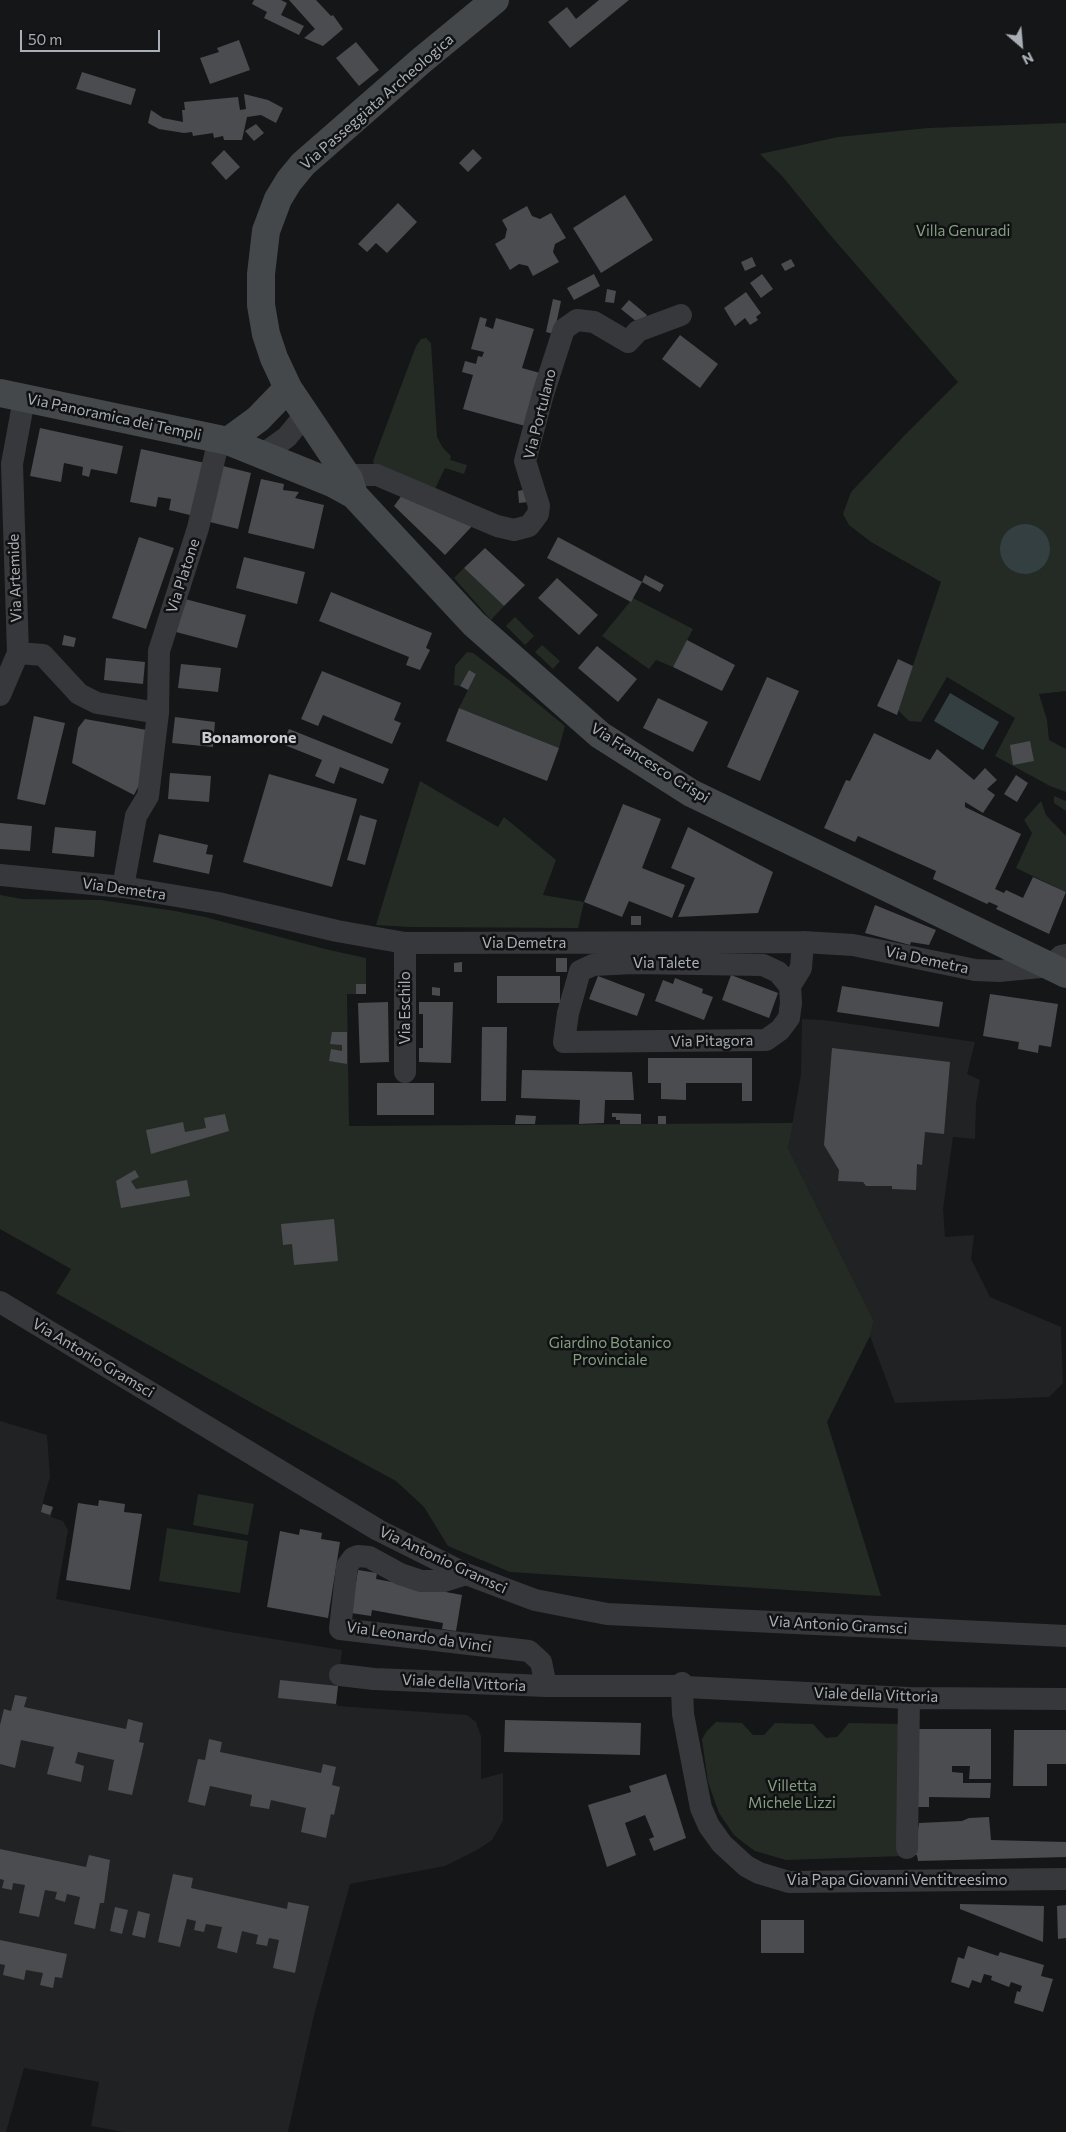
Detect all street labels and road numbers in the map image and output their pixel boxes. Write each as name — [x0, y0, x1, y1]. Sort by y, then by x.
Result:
street label: Via Passeggiata Archeologica — [297, 30, 457, 174]
street label: Via Portulano — [520, 367, 560, 461]
street label: Via Panoramica dei Templi — [25, 390, 203, 444]
street label: Via Artemide — [4, 533, 26, 623]
street label: Via Platone — [162, 536, 204, 616]
street label: Via Francesco Crispi — [587, 719, 713, 807]
street label: Via Demetra — [81, 874, 167, 904]
street label: Via Demetra — [482, 934, 566, 952]
street label: Via Demetra — [884, 942, 970, 978]
street label: Via Talete — [633, 954, 699, 972]
street label: Via Eschilo — [396, 971, 414, 1045]
street label: Via Pitagora — [670, 1031, 754, 1051]
street label: Via Antonio Gramsci — [29, 1314, 157, 1402]
street label: Via Antonio Gramsci — [376, 1522, 510, 1598]
street label: Via Antonio Gramsci — [768, 1612, 908, 1638]
street label: Via Leonardo da Vinci — [345, 1618, 493, 1656]
street label: Viale della Vittoria — [401, 1671, 527, 1695]
street label: Viale della Vittoria — [813, 1684, 939, 1706]
street label: Via Papa Giovanni Ventitreesimo — [787, 1871, 1007, 1889]

